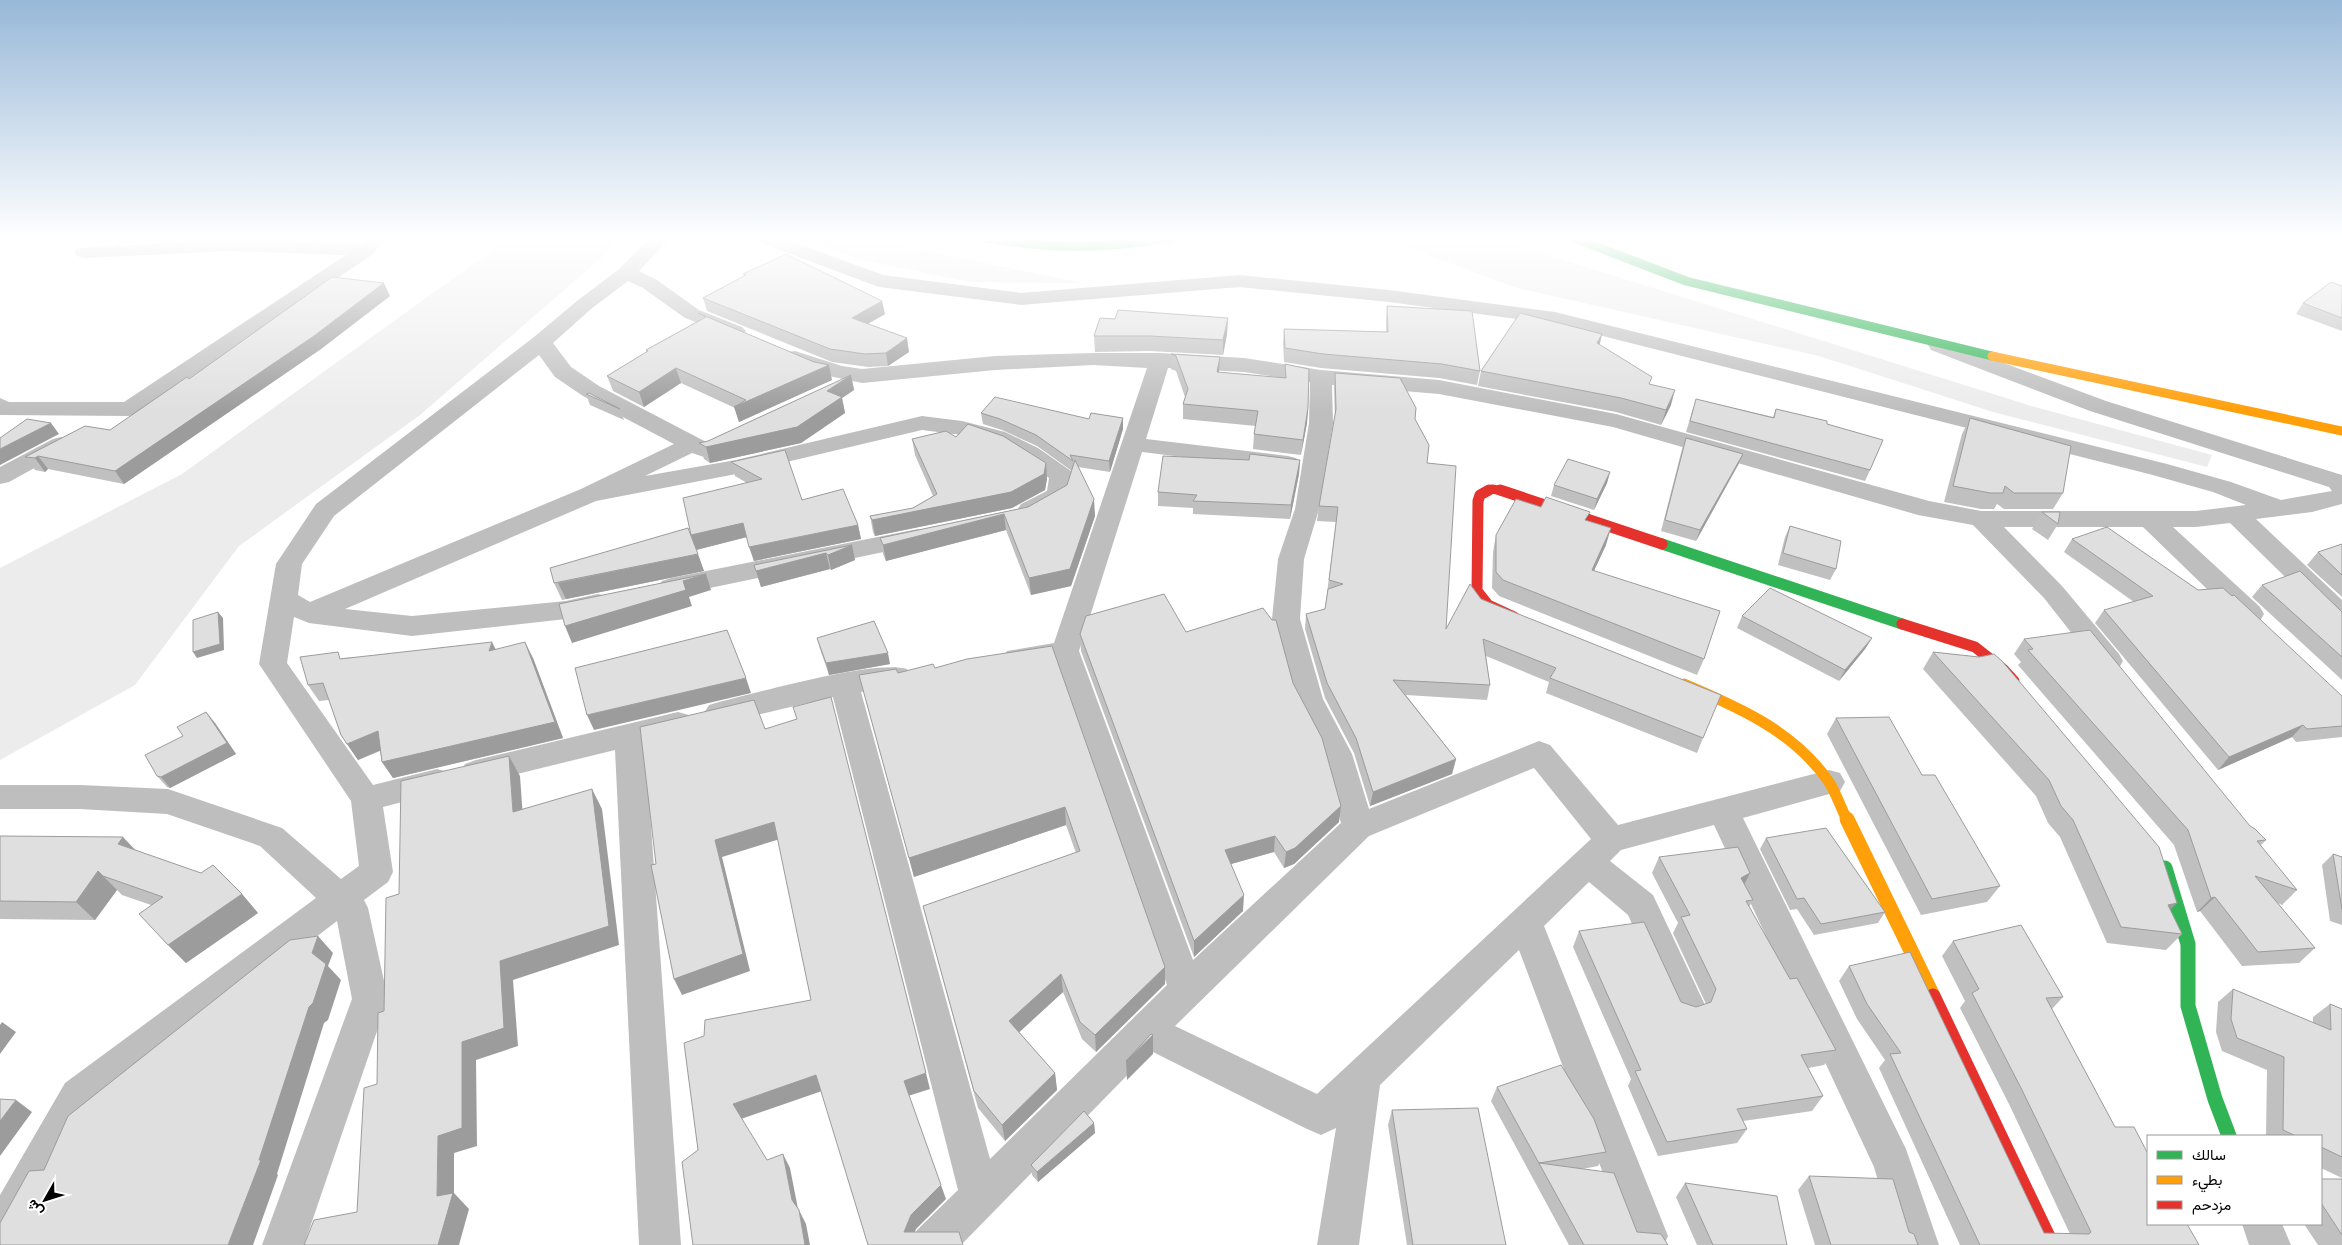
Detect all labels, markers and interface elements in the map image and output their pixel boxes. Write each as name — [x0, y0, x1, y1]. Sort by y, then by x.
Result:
legend — [2147, 1135, 2322, 1225]
text: سالك — [2192, 1144, 2226, 1164]
text: بطيء — [2192, 1169, 2222, 1193]
north arrow — [20, 1175, 70, 1225]
text: مزدحم — [2192, 1194, 2231, 1215]
text: ش — [22, 1196, 47, 1221]

